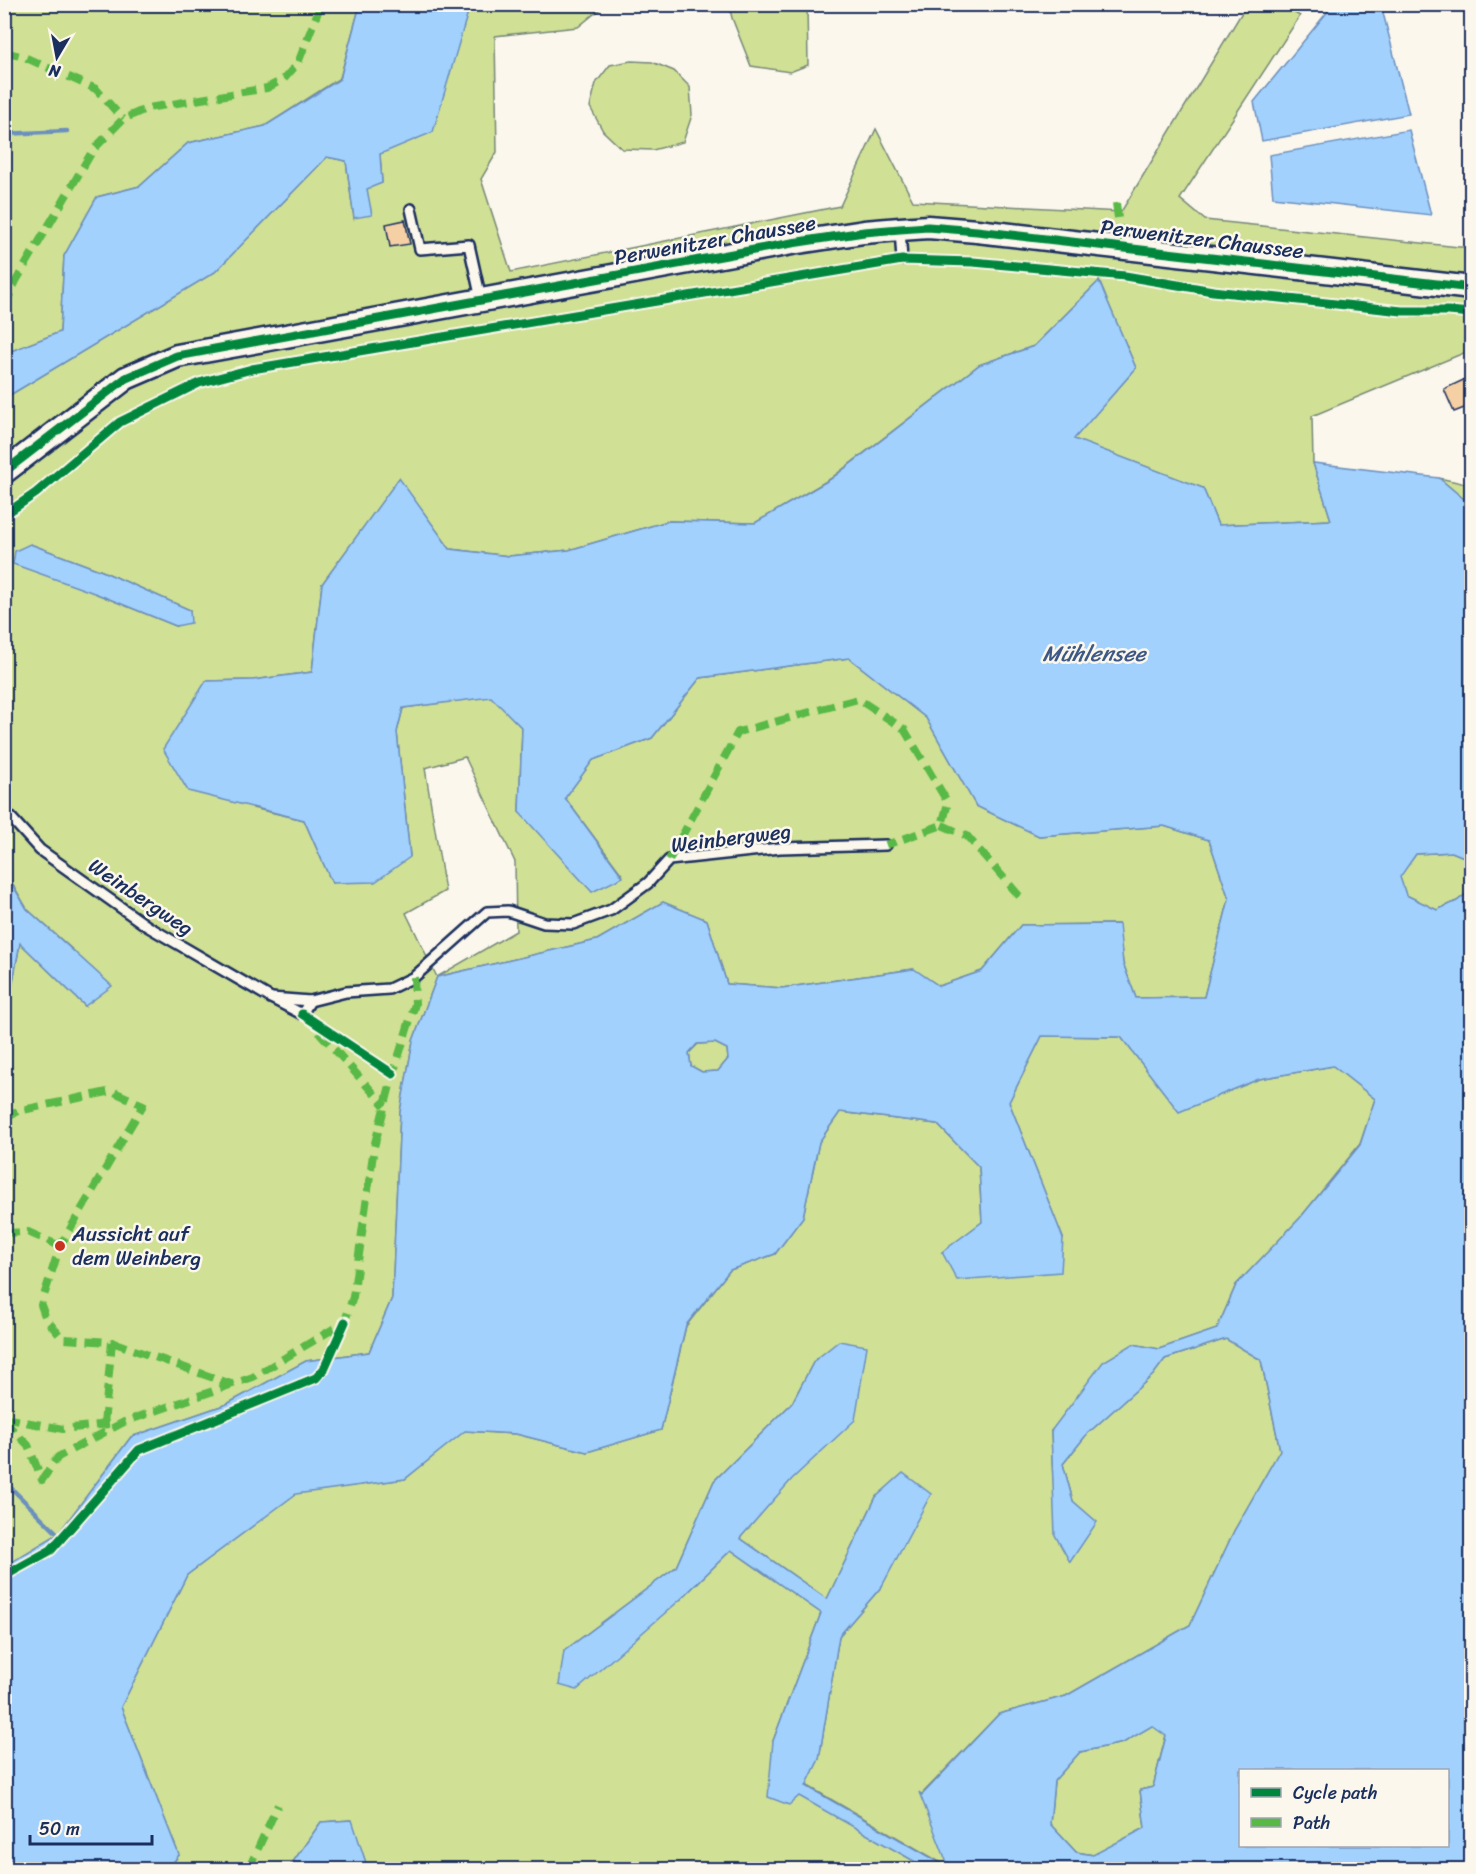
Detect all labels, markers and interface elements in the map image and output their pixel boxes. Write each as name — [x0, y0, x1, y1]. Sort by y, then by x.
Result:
north arrow — [27, 27, 87, 87]
text: N — [46, 56, 63, 87]
street label: Perwenitzer Chaussee — [611, 204, 819, 276]
street label: Perwenitzer Chaussee — [1098, 208, 1306, 270]
water label: Mühlensee — [1043, 634, 1148, 673]
street label: Weinbergweg — [669, 812, 793, 864]
street label: Weinbergweg — [80, 848, 202, 946]
place label: Aussicht auf dem Weinberg — [71, 1215, 201, 1277]
marker: Aussicht auf dem Weinberg — [53, 1239, 67, 1253]
legend — [1239, 1769, 1449, 1847]
text: Cycle path — [1293, 1777, 1377, 1809]
text: Path — [1293, 1807, 1330, 1839]
scale bar — [30, 1808, 152, 1846]
text: 50 m — [39, 1813, 80, 1845]

